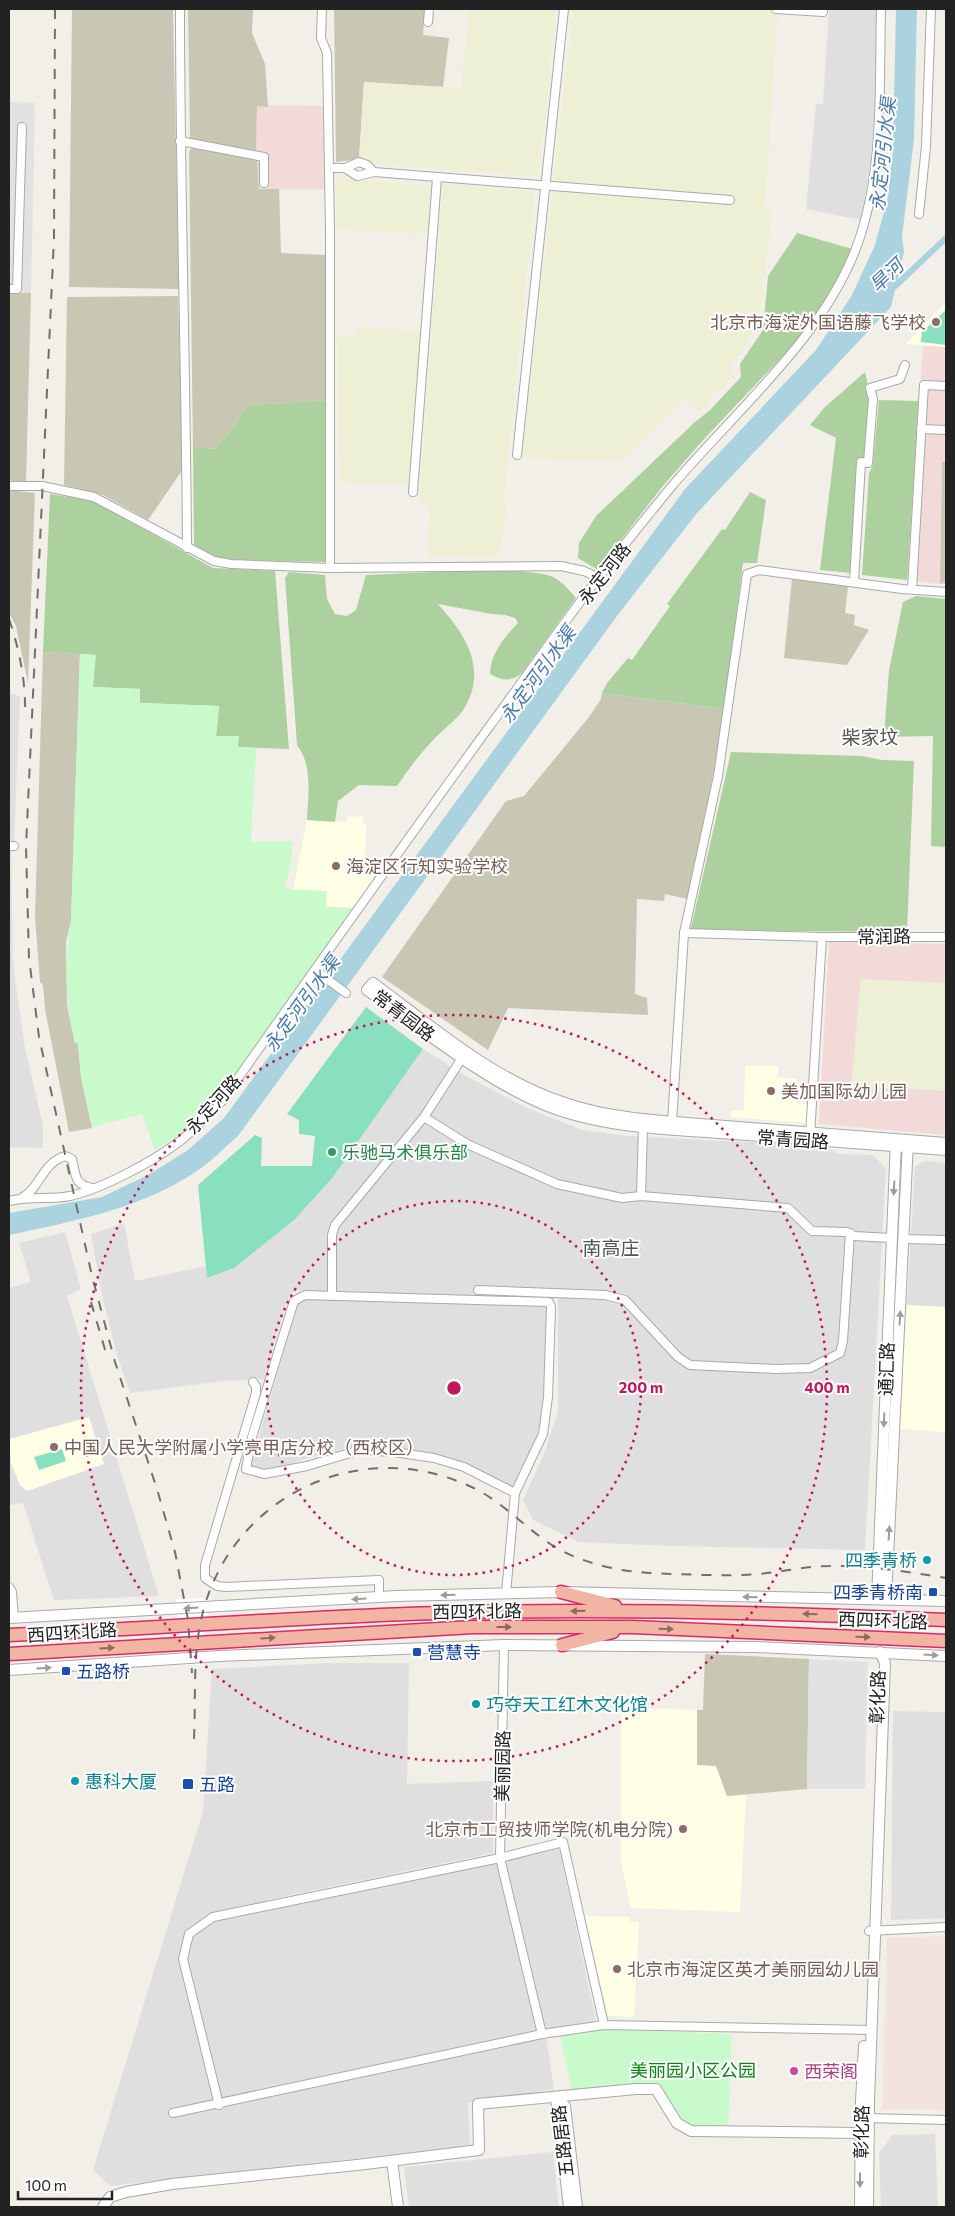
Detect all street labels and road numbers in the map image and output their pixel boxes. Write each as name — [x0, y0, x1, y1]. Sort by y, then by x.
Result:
street label: 永定河路 — [573, 538, 635, 608]
street label: 常润路 — [857, 925, 911, 947]
street label: 常青园路 — [369, 985, 439, 1045]
street label: 永定河路 — [181, 1070, 245, 1138]
street label: 常青园路 — [756, 1126, 830, 1152]
street label: 通汇路 — [874, 1342, 898, 1396]
street label: 西四环北路 — [432, 1599, 522, 1623]
street label: 西四环北路 — [838, 1607, 928, 1633]
street label: 西四环北路 — [26, 1618, 118, 1646]
street label: 彰化路 — [865, 1670, 889, 1724]
street label: 美丽园路 — [490, 1730, 514, 1802]
street label: 五路居路 — [547, 2104, 577, 2178]
street label: 彰化路 — [850, 2105, 872, 2159]

